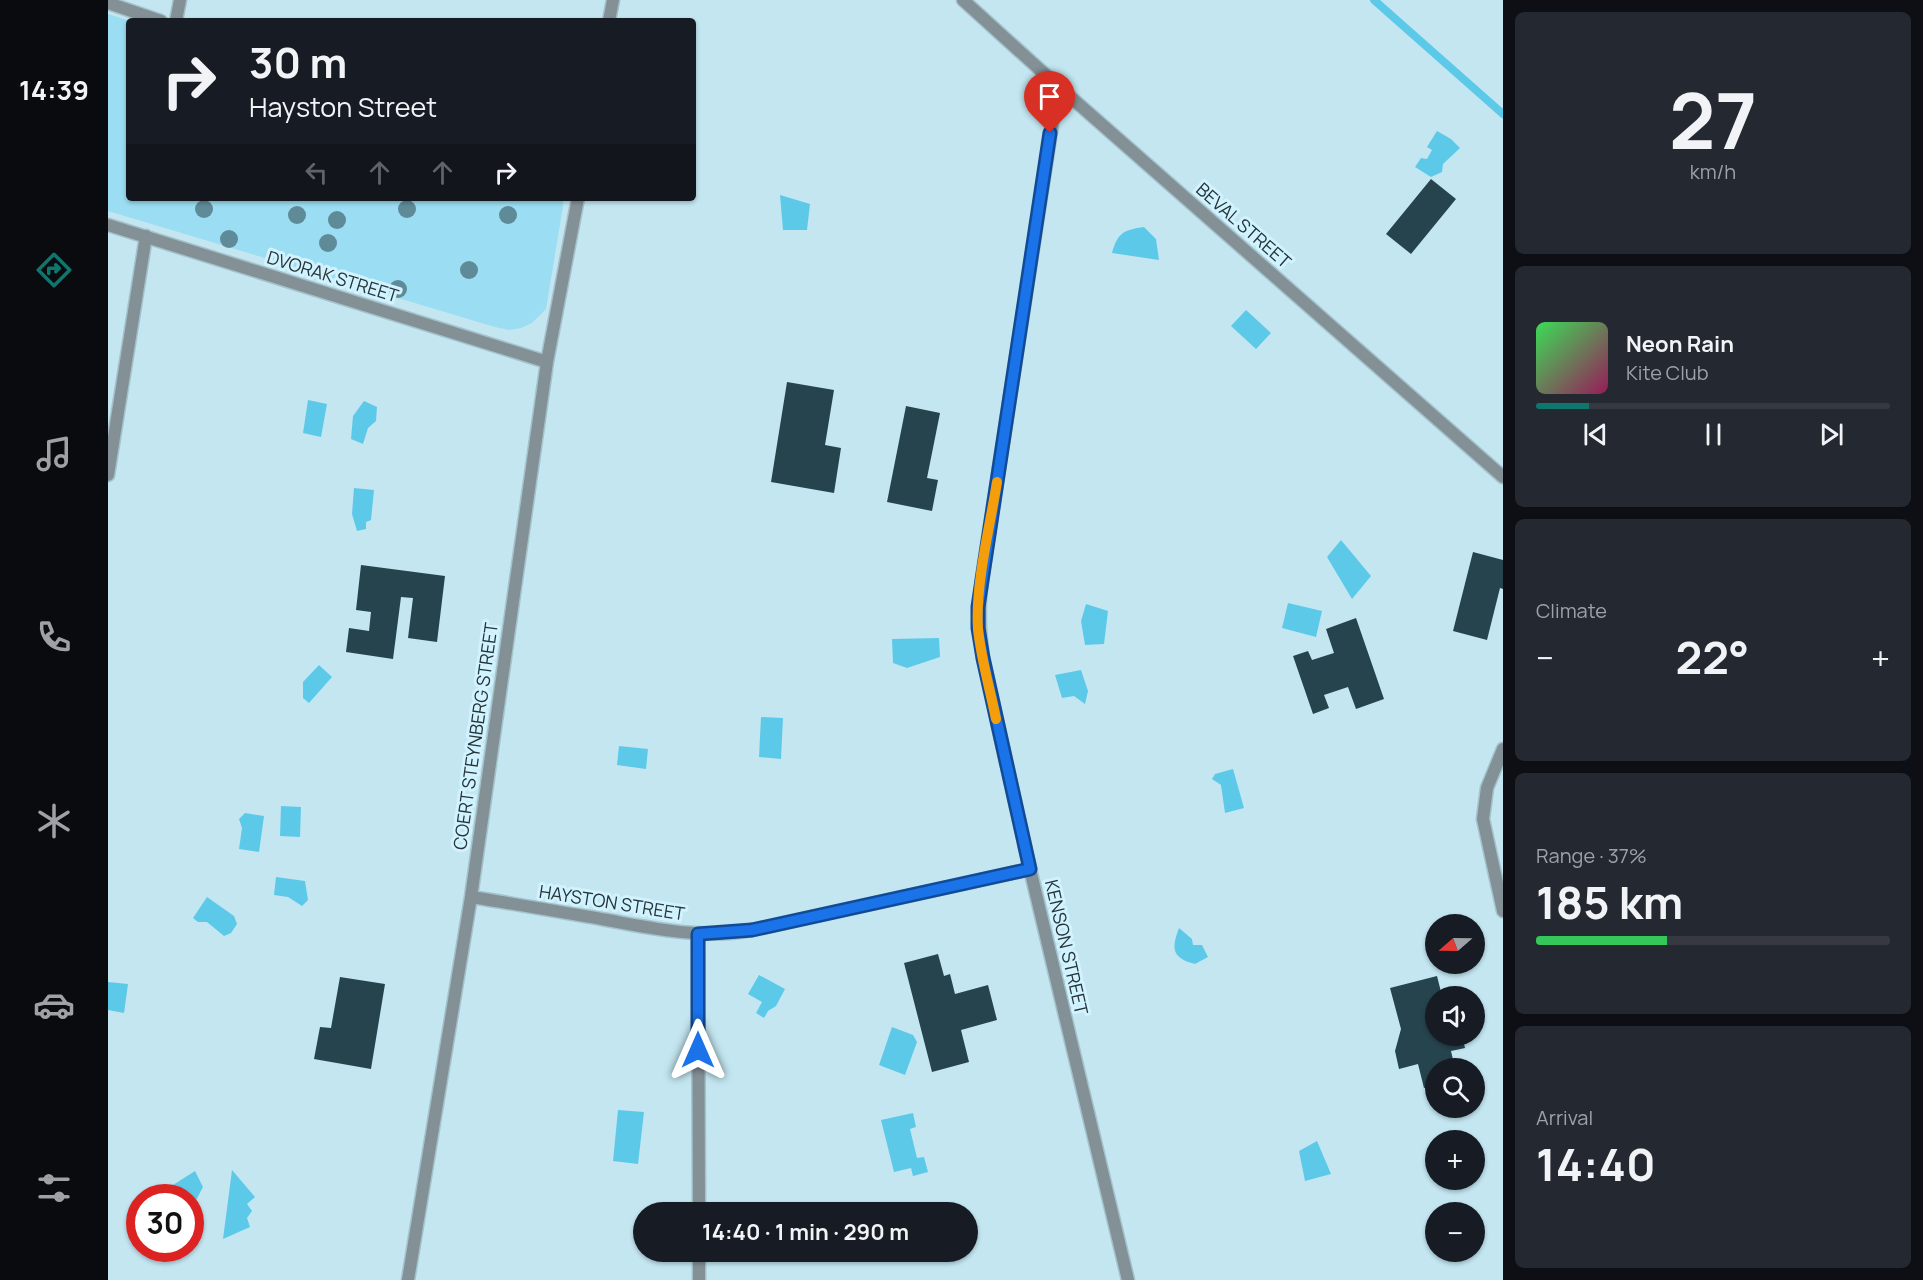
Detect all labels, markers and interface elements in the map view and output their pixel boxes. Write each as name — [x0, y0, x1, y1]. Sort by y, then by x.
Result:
text: 30 m — [249, 33, 347, 91]
icon: right — [150, 42, 228, 120]
text: 27 — [1669, 66, 1757, 172]
text: 14:39 — [19, 71, 89, 108]
pin — [1024, 71, 1075, 133]
icon: arrive — [1033, 80, 1066, 113]
text: Hayston Street — [249, 88, 437, 125]
icon: left — [300, 156, 333, 189]
icon: ahead — [363, 156, 396, 189]
icon: ahead — [426, 156, 459, 189]
icon: right — [489, 156, 522, 189]
text: km/h — [1690, 158, 1736, 185]
street label: BEVAL STREET — [1191, 177, 1297, 273]
street label: DVORAK STREET — [264, 245, 402, 307]
icon: directions — [33, 249, 75, 291]
text: Neon Rain — [1626, 329, 1734, 359]
text: Kite Club — [1626, 359, 1709, 386]
icon: previous — [1579, 418, 1612, 451]
icon: pause — [1697, 418, 1730, 451]
icon: next — [1815, 418, 1848, 451]
icon: music — [33, 433, 75, 475]
text: Climate — [1536, 597, 1607, 624]
icon: phone — [33, 616, 75, 658]
street label: COERT STEYNBERG STREET — [447, 621, 503, 851]
text: 22° — [1675, 626, 1749, 688]
text: − — [1536, 635, 1554, 680]
text: + — [1871, 635, 1890, 680]
icon: climate — [33, 800, 75, 842]
text: Range · 37% — [1536, 842, 1647, 869]
text: 185 km — [1536, 871, 1683, 933]
street label: KENSON STREET — [1040, 877, 1094, 1017]
street label: HAYSTON STREET — [537, 879, 687, 925]
north arrow — [1425, 914, 1485, 974]
map controls — [1425, 914, 1485, 1262]
icon: car — [33, 984, 75, 1026]
button: sound — [1425, 986, 1485, 1046]
position arrow — [666, 1018, 730, 1082]
button: search — [1425, 1058, 1485, 1118]
text: Arrival — [1536, 1104, 1593, 1131]
button: + — [1425, 1130, 1485, 1190]
text: 14:40 — [1536, 1133, 1656, 1195]
icon: filters — [33, 1167, 75, 1209]
speed limit sign: 30 — [126, 1184, 204, 1262]
button: − — [1425, 1202, 1485, 1262]
text: 14:40 · 1 min · 290 m — [702, 1217, 909, 1247]

